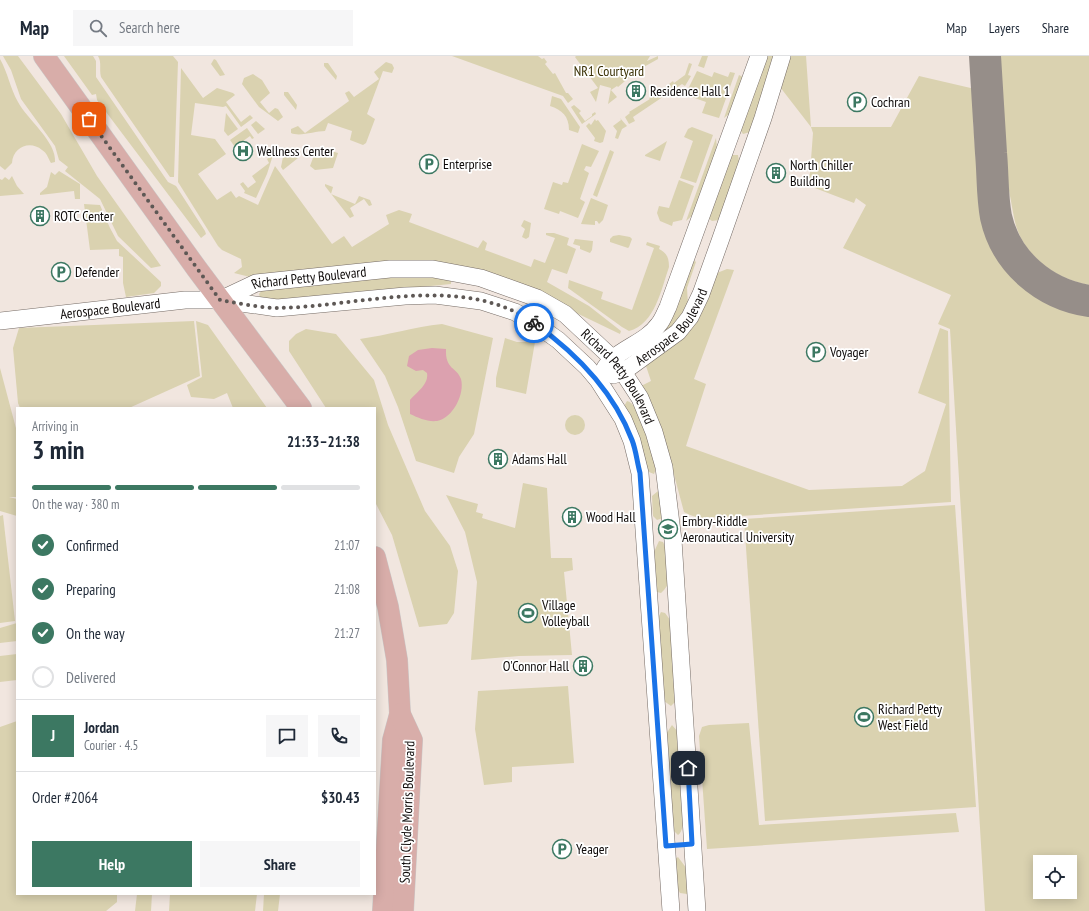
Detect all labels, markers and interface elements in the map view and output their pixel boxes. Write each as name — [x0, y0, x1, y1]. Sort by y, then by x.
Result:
search box — [73, 10, 353, 46]
text: Map — [20, 16, 49, 40]
icon: search — [87, 17, 109, 39]
text: Search here — [119, 18, 180, 37]
text: Map — [946, 19, 967, 37]
text: Layers — [989, 19, 1020, 37]
text: Share — [1042, 19, 1069, 37]
park label: NR1 Courtyard — [574, 62, 644, 80]
building icon: Residence Hall 1 — [625, 80, 647, 102]
place label: Residence Hall 1 — [650, 82, 730, 100]
parking icon: Cochran — [846, 91, 868, 113]
place label: Cochran — [871, 93, 910, 111]
pin — [72, 102, 106, 136]
icon: bag — [78, 108, 100, 130]
hospital icon: Wellness Center — [232, 140, 254, 162]
place label: Wellness Center — [257, 142, 334, 160]
parking icon: Enterprise — [418, 153, 440, 175]
place label: Enterprise — [443, 155, 492, 173]
place label: North Chiller Building — [790, 156, 853, 190]
building icon: North Chiller Building — [765, 162, 787, 184]
building icon: ROTC Center — [29, 205, 51, 227]
place label: ROTC Center — [54, 207, 114, 225]
parking icon: Defender — [50, 261, 72, 283]
place label: Defender — [75, 263, 119, 281]
street label: Richard Petty Boulevard — [248, 263, 367, 293]
street label: Aerospace Boulevard — [632, 286, 711, 369]
street label: Aerospace Boulevard — [59, 294, 161, 323]
courier — [514, 303, 554, 343]
icon: bike — [523, 312, 545, 334]
street label: Richard Petty Boulevard — [577, 325, 659, 427]
parking icon: Voyager — [805, 341, 827, 363]
place label: Voyager — [829, 343, 868, 361]
text: Arriving in — [32, 418, 79, 435]
text: 21:33–21:38 — [287, 432, 360, 451]
text: 3 min — [32, 433, 85, 466]
building icon: Adams Hall — [487, 448, 509, 470]
place label: Adams Hall — [512, 450, 567, 468]
text: On the way · 380 m — [32, 496, 119, 513]
building icon: Wood Hall — [561, 506, 583, 528]
place label: Wood Hall — [586, 508, 636, 526]
place label: Embry-Riddle Aeronautical University — [682, 512, 795, 546]
school or university icon: Embry-Riddle Aeronautical University — [657, 518, 679, 540]
icon: check — [32, 534, 54, 556]
text: Confirmed — [66, 536, 119, 555]
text: 21:07 — [334, 537, 360, 554]
icon: check — [32, 578, 54, 600]
text: Preparing — [66, 580, 116, 599]
text: 21:08 — [334, 581, 360, 598]
place label: Village Volleyball — [541, 596, 590, 630]
sports icon: Village Volleyball — [517, 602, 539, 624]
icon: check — [32, 622, 54, 644]
text: On the way — [66, 624, 125, 643]
text: 21:27 — [334, 625, 360, 642]
building icon: O'Connor Hall — [572, 655, 594, 677]
place label: O'Connor Hall — [503, 657, 570, 675]
text: Delivered — [66, 668, 116, 687]
place label: Richard Petty West Field — [878, 700, 943, 734]
sports icon: Richard Petty West Field — [853, 706, 875, 728]
button: chat — [266, 715, 308, 757]
button: phone — [318, 715, 360, 757]
text: Jordan — [84, 718, 119, 737]
text: J — [51, 726, 55, 745]
text: Courier · 4.5 — [84, 737, 138, 754]
street label: South Clyde Morris Boulevard — [396, 740, 418, 884]
pin — [671, 751, 705, 785]
icon: home — [677, 757, 699, 779]
text: Order #2064 — [32, 788, 98, 807]
text: $30.43 — [321, 788, 360, 807]
parking icon: Yeager — [551, 838, 573, 860]
place label: Yeager — [576, 840, 609, 858]
button: Help — [32, 841, 192, 887]
button: Share — [200, 841, 360, 887]
map controls — [1033, 855, 1077, 899]
button: locate — [1033, 855, 1077, 899]

